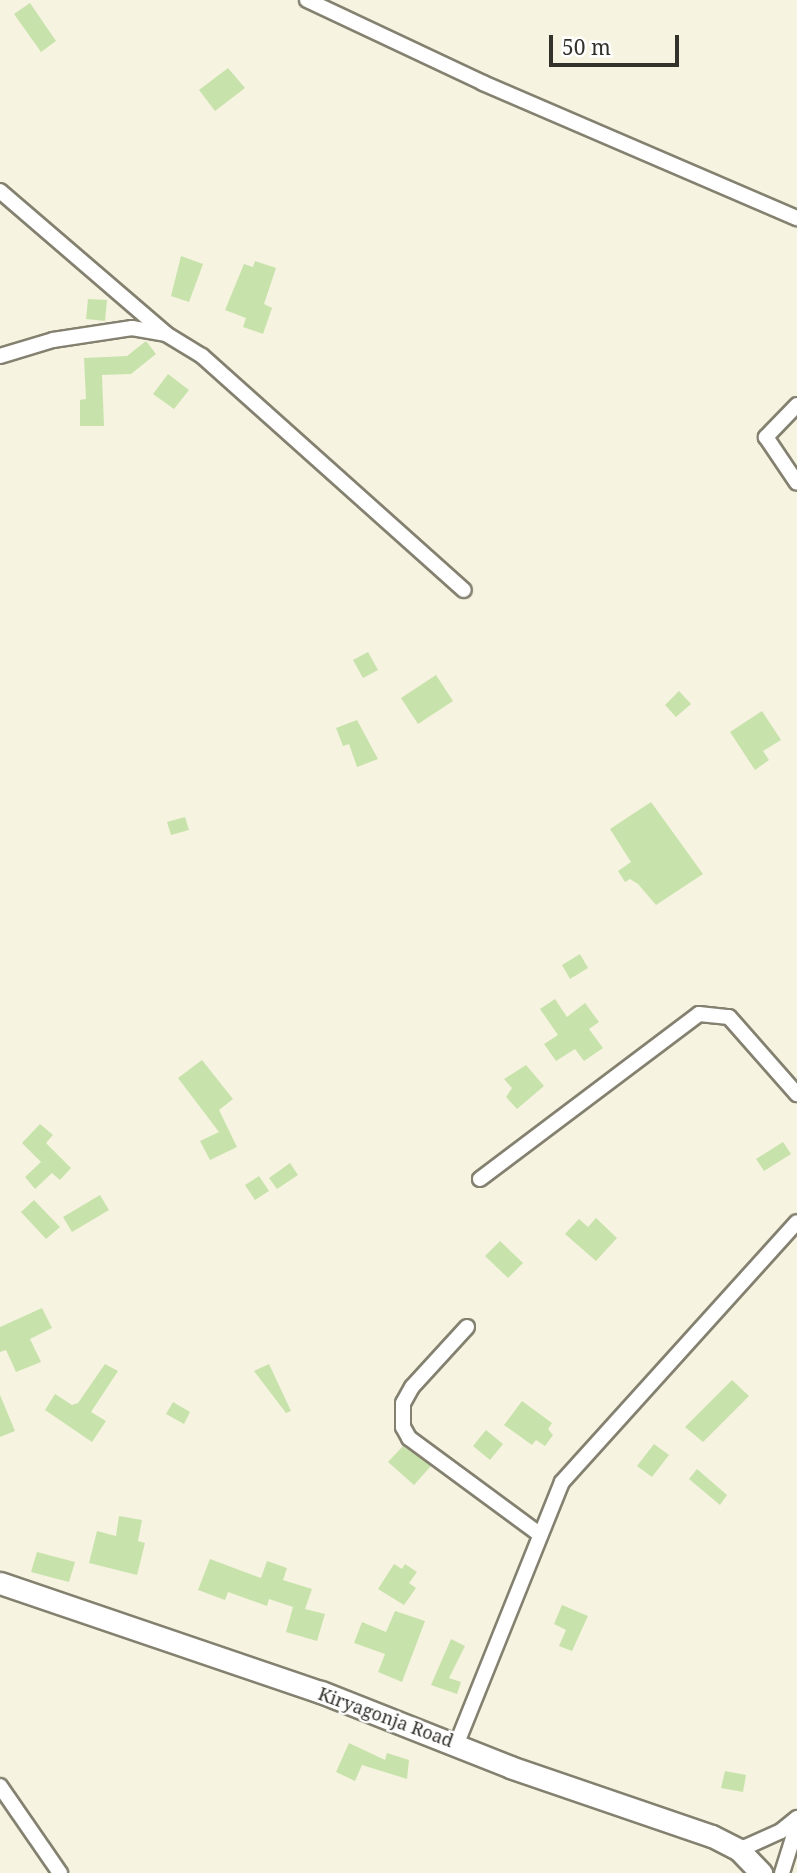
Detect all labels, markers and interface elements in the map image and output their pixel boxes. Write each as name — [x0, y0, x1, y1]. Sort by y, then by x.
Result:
scale bar — [552, 21, 682, 65]
text: 50 m — [562, 33, 611, 61]
street label: Kiryagonja Road — [315, 1682, 457, 1752]

